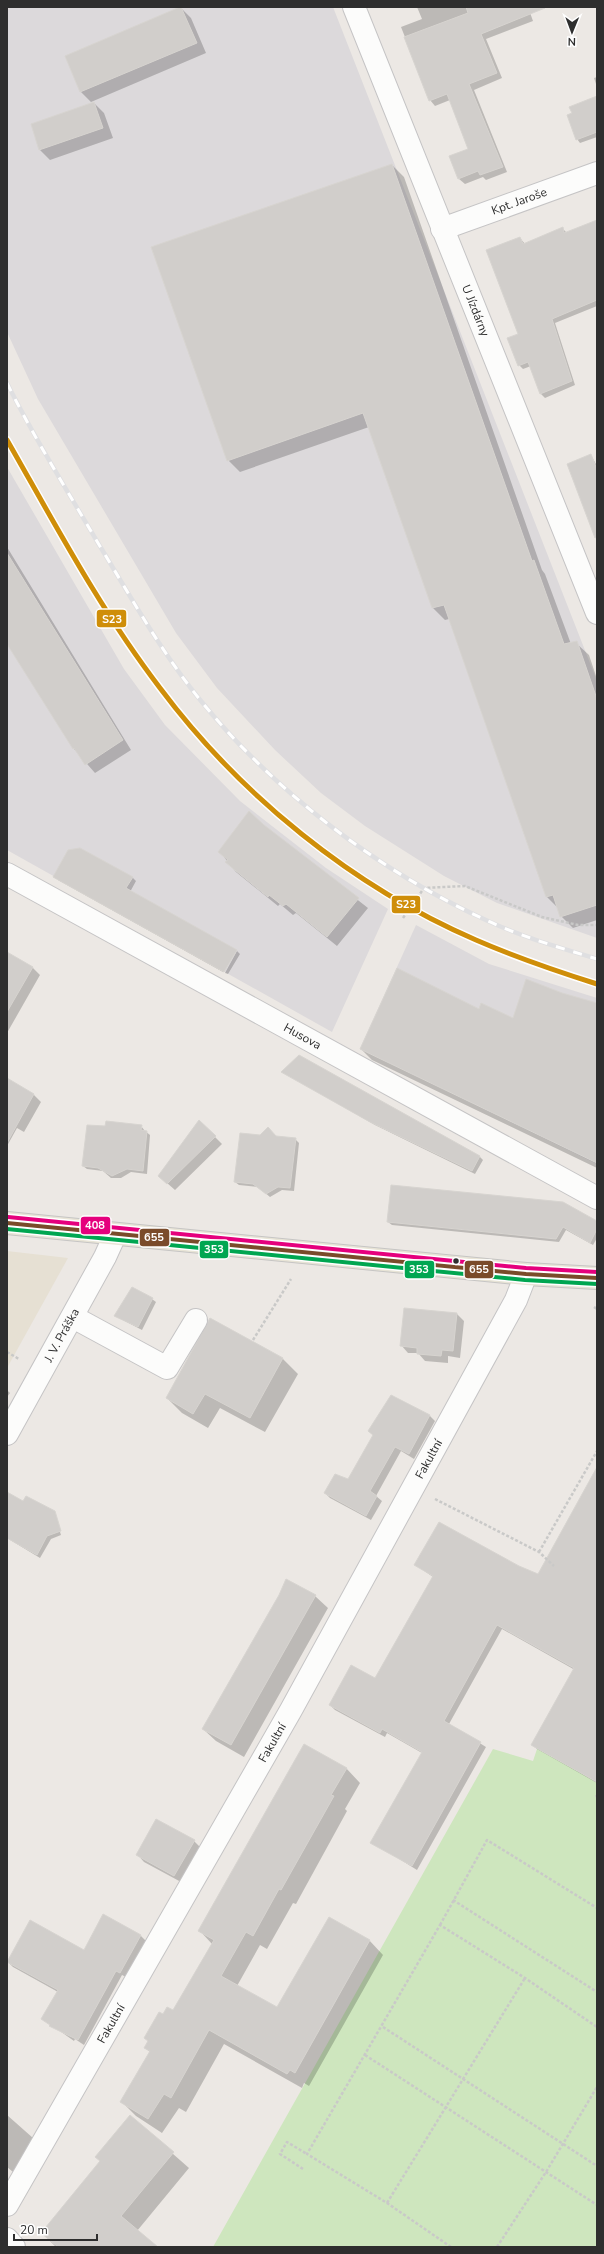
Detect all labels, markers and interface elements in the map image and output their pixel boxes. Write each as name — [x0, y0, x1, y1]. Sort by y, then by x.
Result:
north arrow — [552, 12, 592, 52]
text: N — [568, 34, 576, 49]
street label: Kpt. Jaroše — [489, 184, 549, 219]
street label: U Jízdárny — [458, 282, 494, 340]
line badge: S23 — [96, 609, 127, 628]
text: S23 — [102, 612, 122, 627]
line badge: S23 — [391, 895, 421, 914]
text: S23 — [396, 897, 416, 912]
street label: Husova — [281, 1019, 324, 1053]
line badge: 408 — [80, 1216, 111, 1235]
text: 408 — [85, 1218, 105, 1233]
line badge: 655 — [139, 1228, 170, 1247]
text: 655 — [144, 1230, 164, 1245]
line badge: 353 — [199, 1240, 229, 1259]
text: 353 — [204, 1242, 224, 1257]
unlabelled marker — [451, 1256, 461, 1266]
line badge: 353 — [404, 1260, 435, 1279]
line badge: 655 — [464, 1260, 494, 1279]
text: 353 — [409, 1262, 429, 1277]
text: 655 — [469, 1262, 489, 1277]
street label: J. V. Práška — [40, 1305, 83, 1366]
street label: Fakultní — [411, 1435, 447, 1482]
street label: Fakultní — [255, 1719, 290, 1765]
street label: Fakultní — [93, 2000, 129, 2046]
scale bar — [14, 2216, 97, 2242]
text: 20 m — [20, 2222, 48, 2238]

